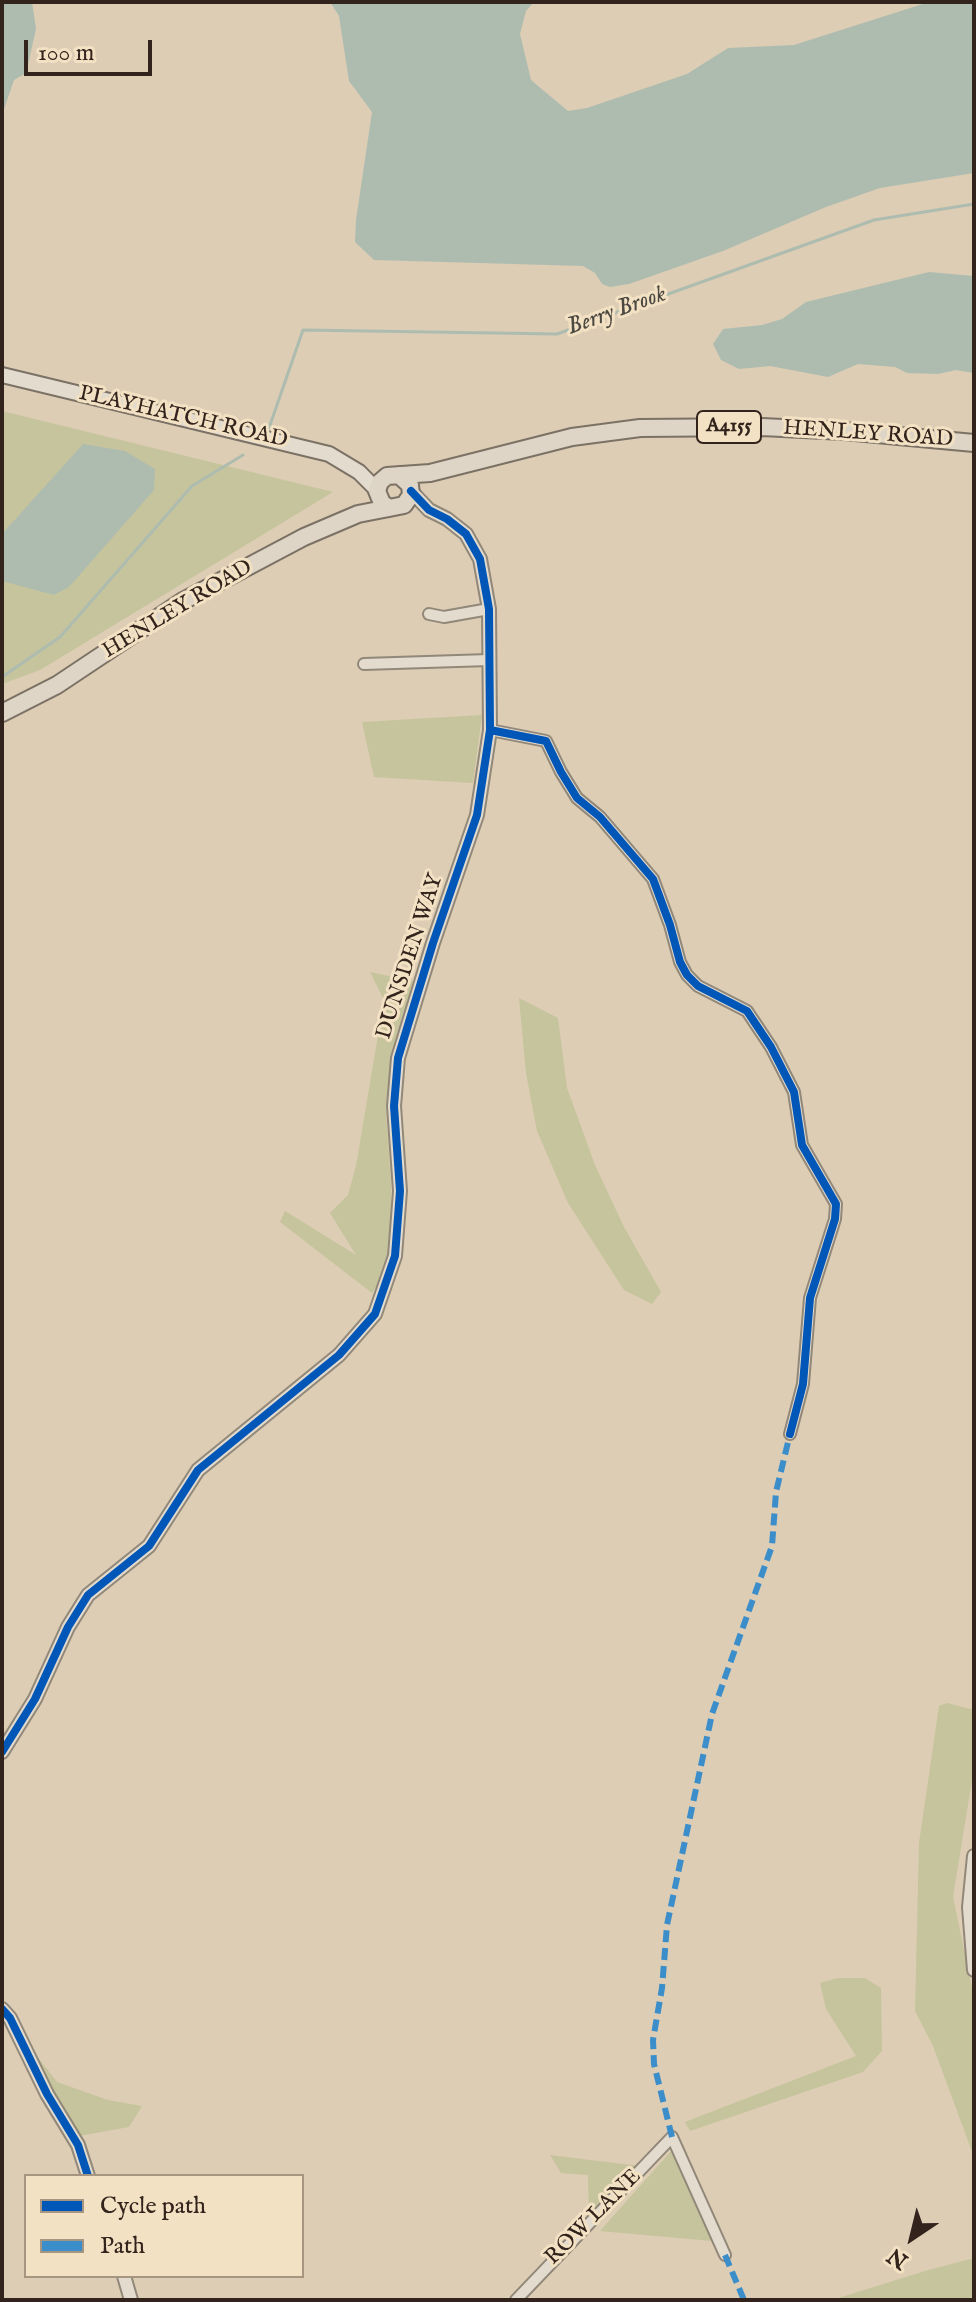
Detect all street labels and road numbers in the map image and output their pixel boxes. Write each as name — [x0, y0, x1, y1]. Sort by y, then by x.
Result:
street label: PLAYHATCH ROAD — [76, 381, 290, 455]
road number: A4155 — [697, 411, 761, 443]
street label: HENLEY ROAD — [782, 416, 954, 454]
street label: HENLEY ROAD — [98, 555, 258, 665]
street label: DUNSDEN WAY — [372, 871, 450, 1043]
street label: ROW LANE — [541, 2165, 647, 2271]

